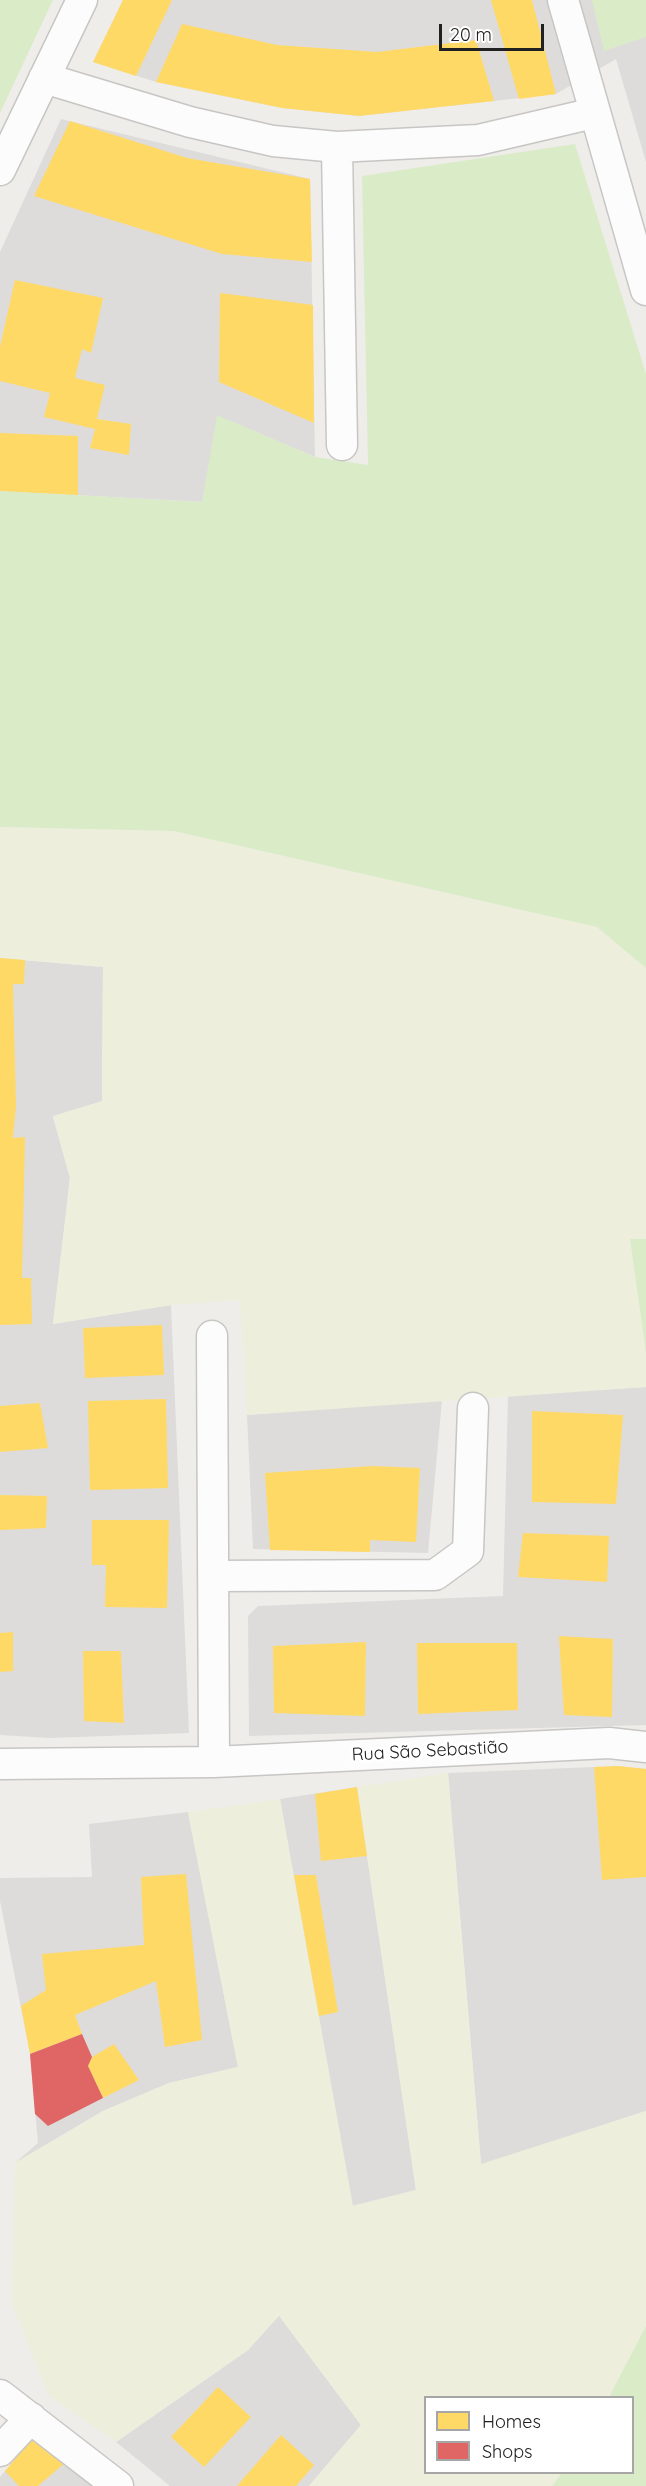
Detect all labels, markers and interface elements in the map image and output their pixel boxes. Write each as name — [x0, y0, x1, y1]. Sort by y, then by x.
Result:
scale bar — [442, 12, 547, 50]
text: 20 m — [450, 23, 492, 46]
street label: Rua São Sebastião — [351, 1736, 509, 1766]
legend — [424, 2396, 634, 2474]
text: Homes — [482, 2410, 541, 2433]
text: Shops — [482, 2440, 533, 2463]

